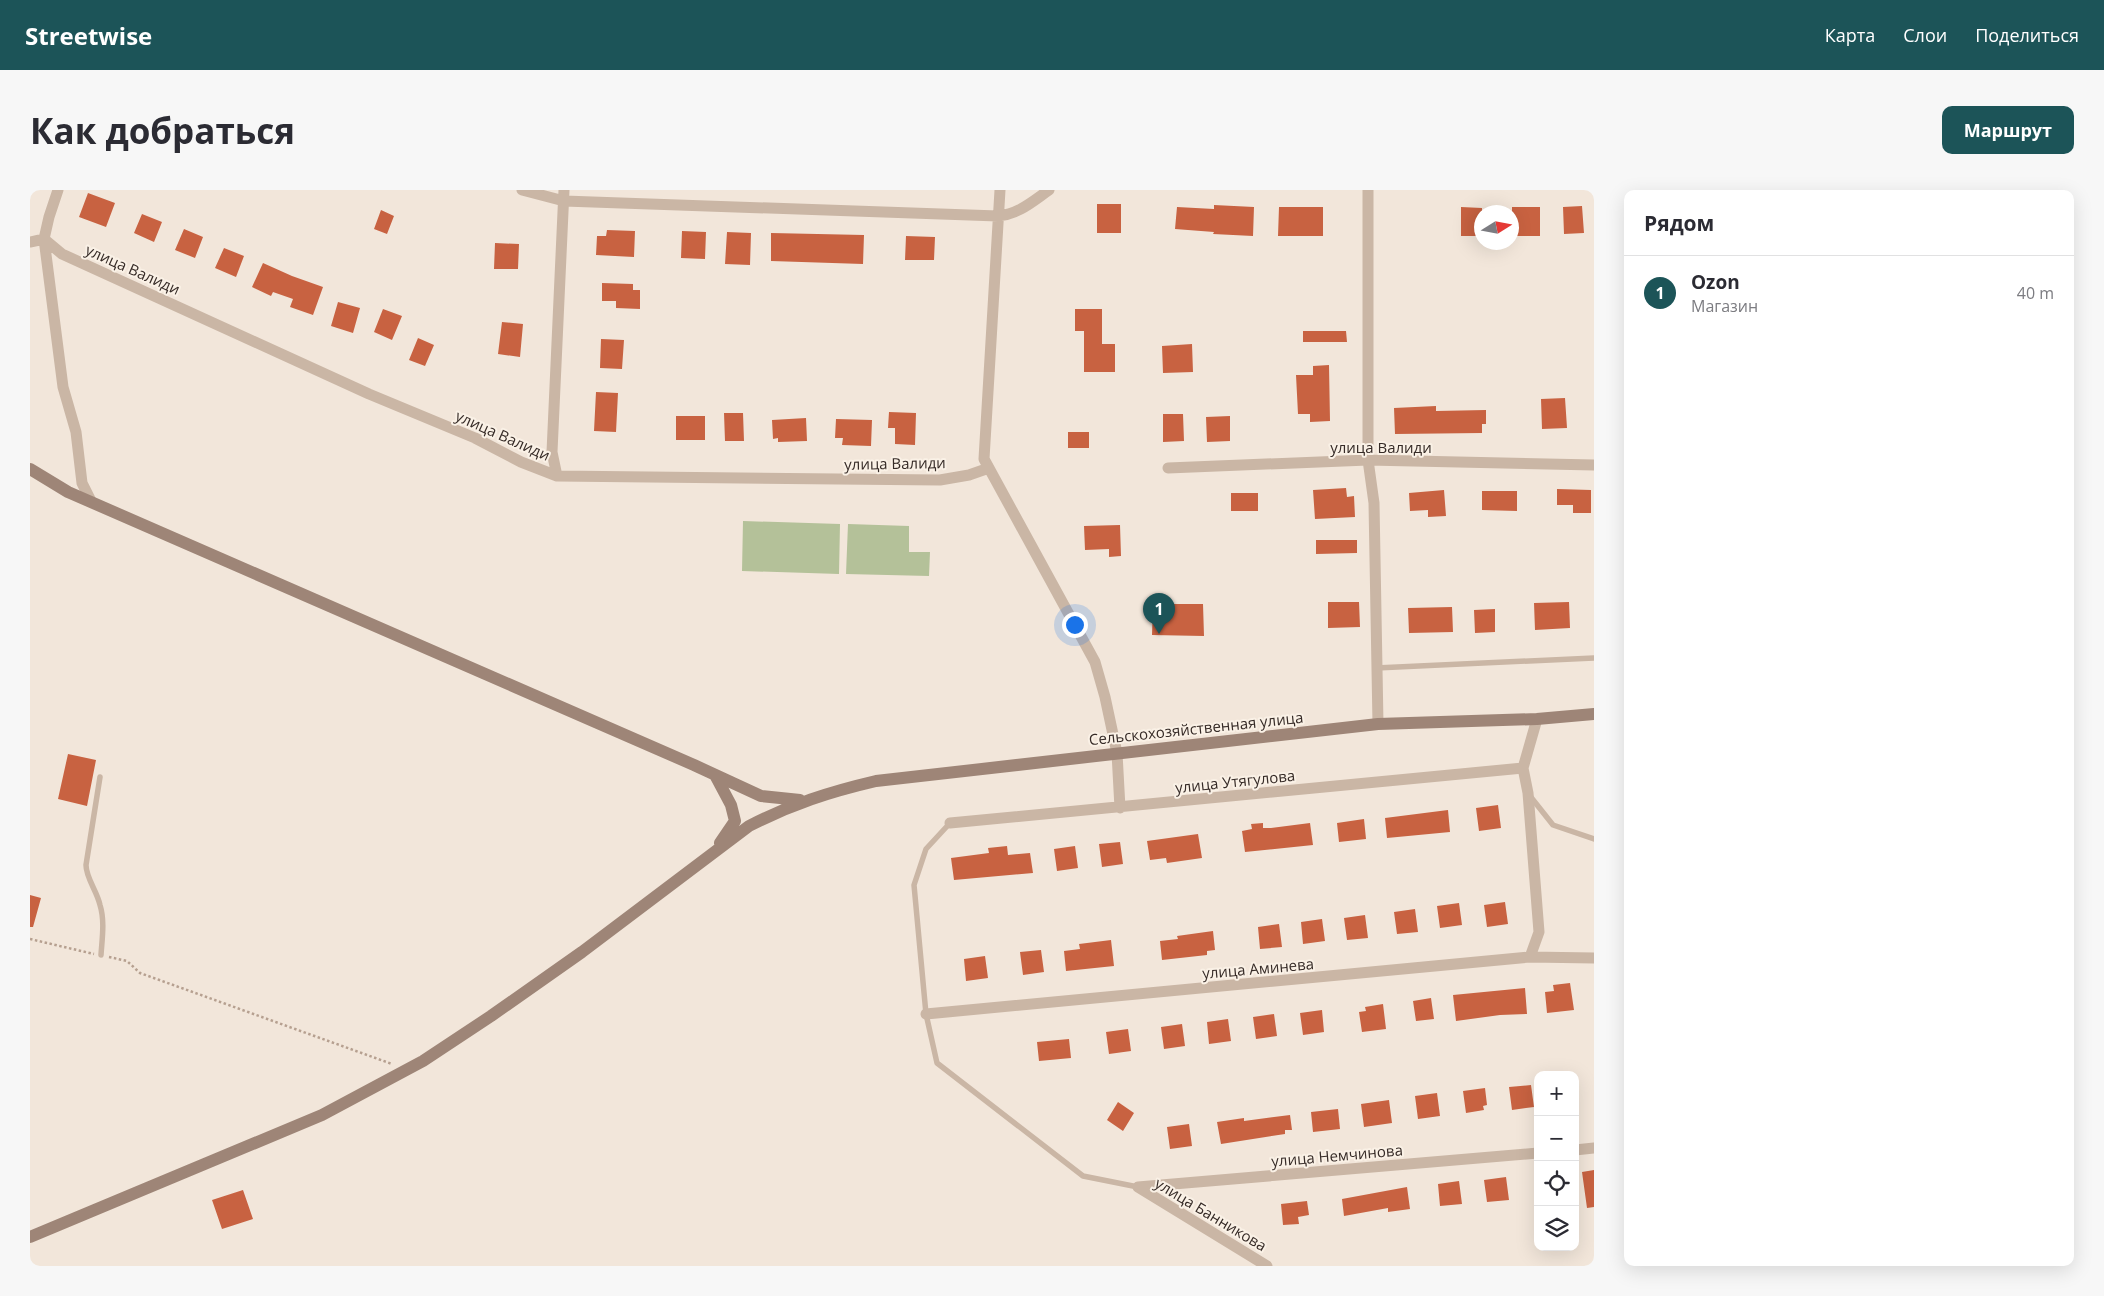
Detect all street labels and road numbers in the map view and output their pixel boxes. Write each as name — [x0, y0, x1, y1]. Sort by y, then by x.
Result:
street label: улица Валиди — [83, 239, 183, 299]
street label: улица Валиди — [453, 405, 553, 465]
street label: улица Валиди — [1330, 437, 1432, 457]
street label: улица Валиди — [844, 452, 946, 474]
street label: Сельскохозяйственная улица — [1088, 707, 1304, 749]
street label: улица Утягулова — [1174, 765, 1296, 797]
street label: улица Аминева — [1201, 953, 1315, 983]
street label: улица Немчинова — [1270, 1139, 1404, 1171]
street label: улица Банникова — [1151, 1173, 1271, 1255]

